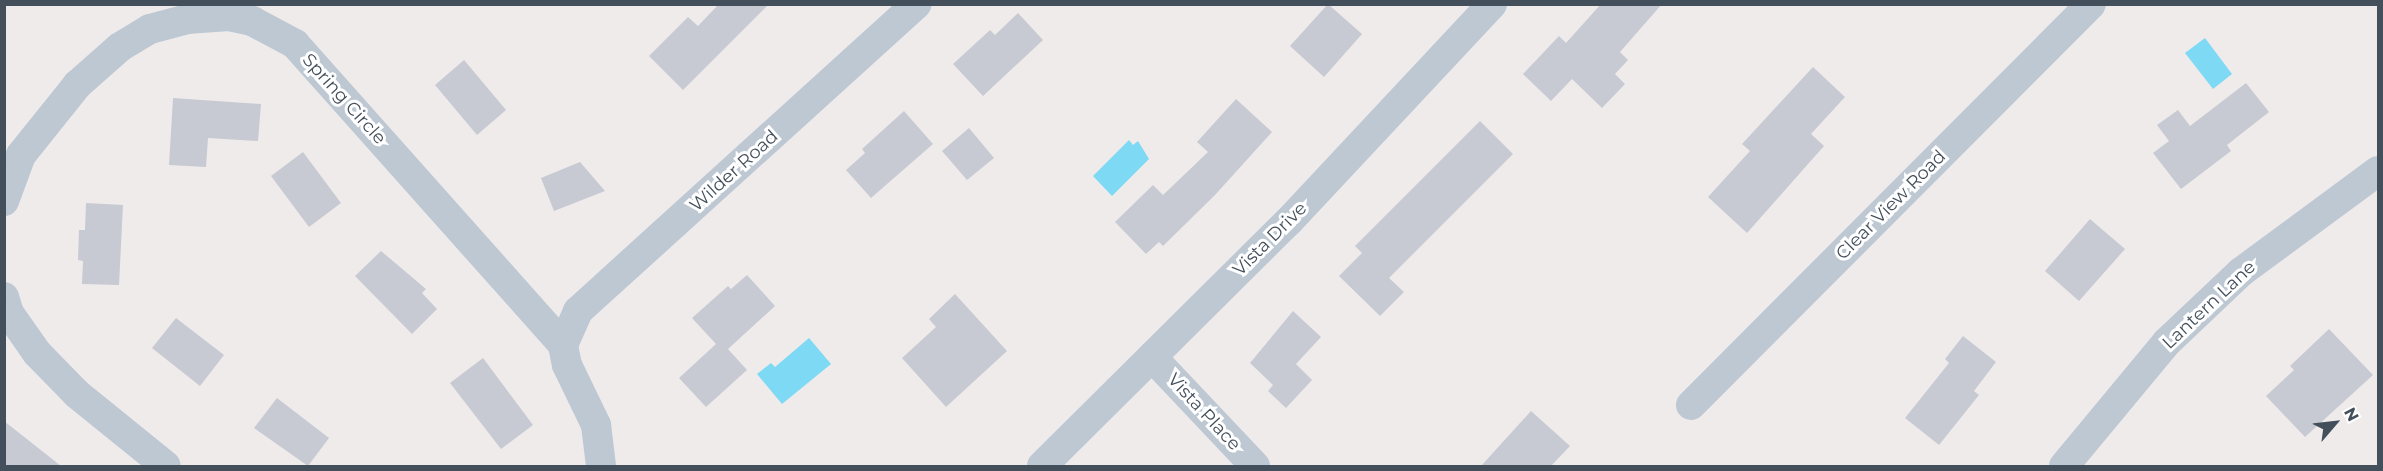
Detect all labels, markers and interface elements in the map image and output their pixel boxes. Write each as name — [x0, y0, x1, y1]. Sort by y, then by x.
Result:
street label: Spring Circle — [298, 49, 390, 149]
street label: Wilder Road — [685, 126, 783, 216]
street label: Clear View Road — [1832, 146, 1950, 264]
street label: Vista Drive — [1229, 198, 1311, 280]
street label: Lantern Lane — [2158, 256, 2260, 354]
street label: Vista Place — [1163, 369, 1245, 455]
north arrow — [2305, 393, 2365, 453]
text: N — [2340, 404, 2363, 424]

